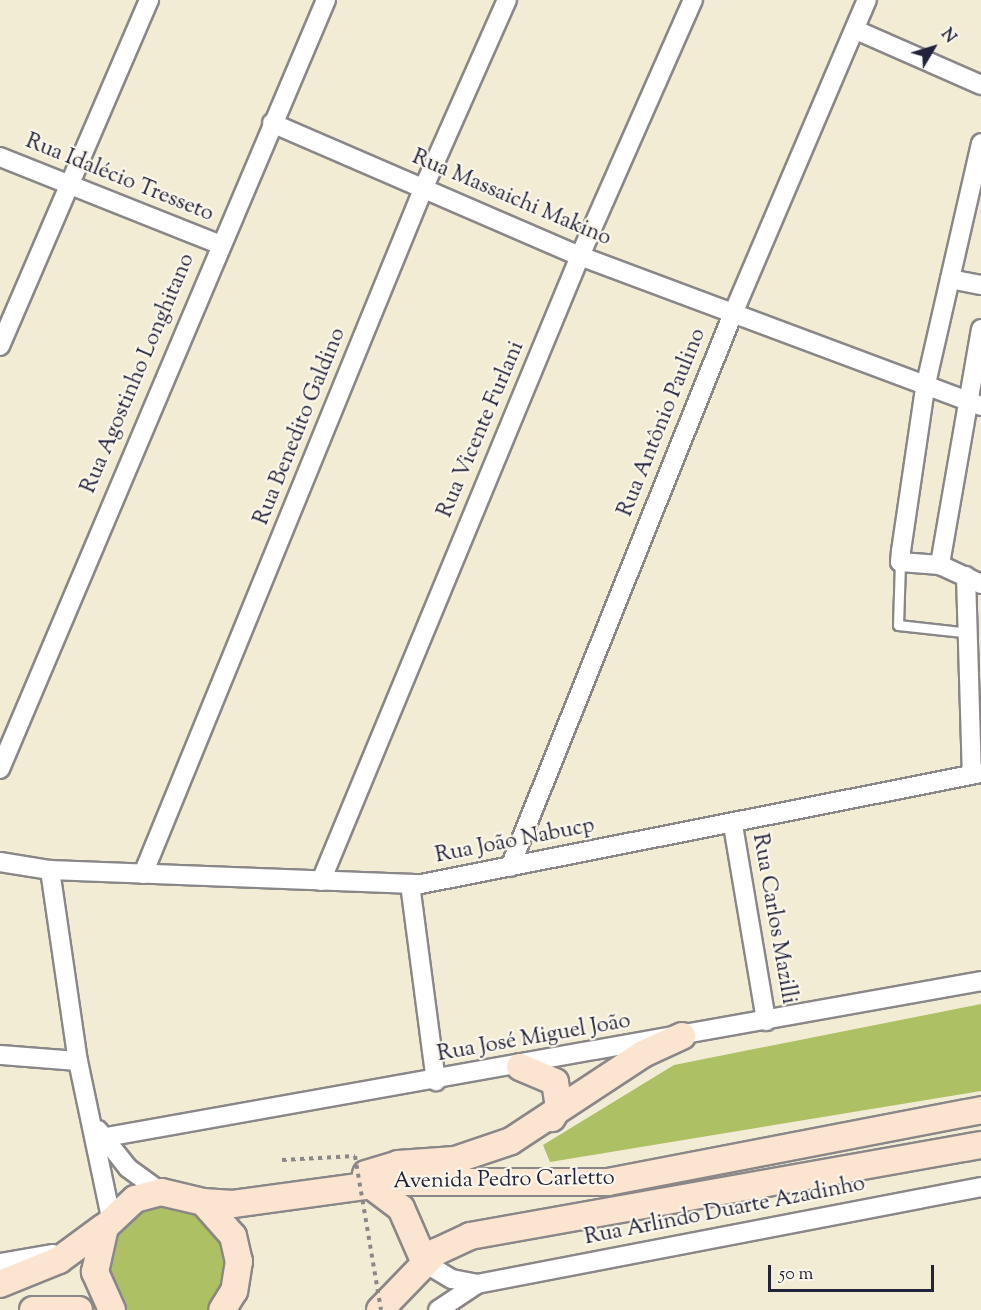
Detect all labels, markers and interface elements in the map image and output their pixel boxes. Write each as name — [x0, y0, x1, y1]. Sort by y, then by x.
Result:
north arrow — [903, 18, 963, 78]
text: N — [935, 24, 961, 49]
street label: Rua Idalécio Tresseto — [21, 129, 217, 229]
street label: Rua Massaichi Makino — [407, 145, 615, 253]
street label: Rua Agostinho Longhitano — [76, 250, 202, 498]
street label: Rua Benedito Galdino — [249, 325, 353, 529]
street label: Rua Antônio Paulino — [613, 325, 713, 521]
street label: Rua Vicente Furlani — [433, 338, 531, 522]
street label: Rua João Nabucp — [433, 814, 597, 870]
street label: Rua Carlos Mazilli — [745, 832, 801, 1006]
street label: Rua José Miguel João — [435, 1009, 633, 1069]
street label: Avenida Pedro Carletto — [393, 1166, 615, 1196]
street label: Rua Arlindo Duarte Azadinho — [582, 1172, 868, 1252]
scale bar — [771, 1253, 938, 1291]
text: 50 m — [779, 1262, 813, 1288]

